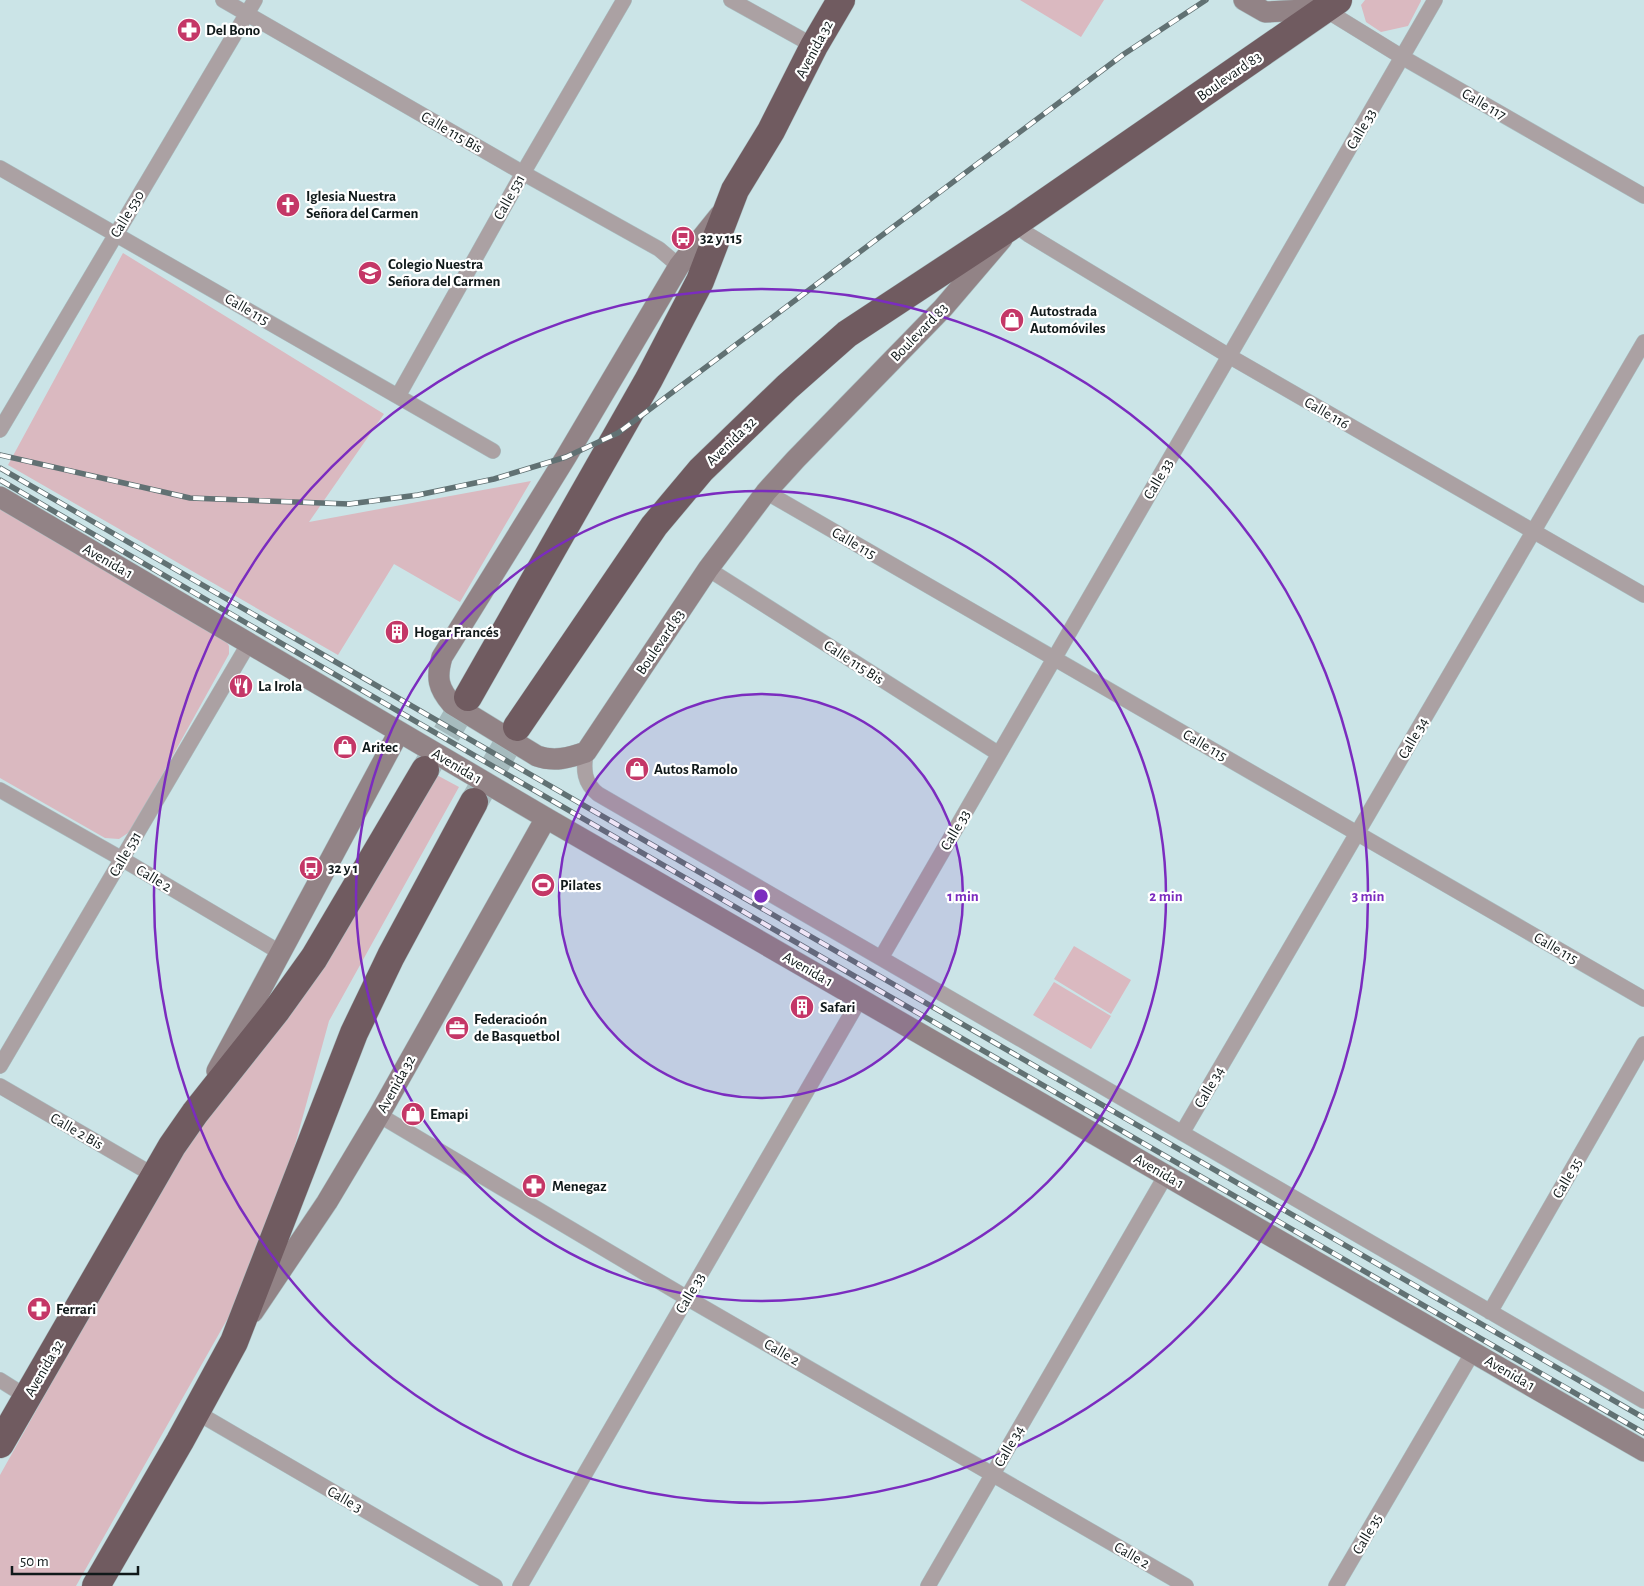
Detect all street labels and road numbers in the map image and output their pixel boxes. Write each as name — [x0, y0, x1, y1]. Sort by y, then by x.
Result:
street label: Avenida 32 — [793, 18, 836, 81]
street label: Boulevard 83 — [1194, 49, 1264, 104]
street label: Calle 117 — [1459, 86, 1508, 123]
street label: Calle 33 — [1344, 106, 1379, 152]
street label: Calle 115 Bis — [419, 109, 485, 156]
street label: Calle 531 — [491, 172, 528, 222]
street label: Calle 530 — [108, 188, 147, 240]
street label: Calle 115 — [222, 291, 271, 328]
street label: Boulevard 83 — [888, 300, 951, 364]
street label: Calle 116 — [1302, 395, 1352, 432]
street label: Avenida 32 — [703, 414, 759, 469]
street label: Calle 33 — [1141, 456, 1176, 502]
street label: Calle 115 — [829, 525, 878, 562]
street label: Avenida 1 — [80, 541, 135, 582]
street label: Boulevard 83 — [633, 607, 688, 677]
street label: Calle 115 Bis — [821, 638, 886, 687]
street label: Calle 34 — [1396, 715, 1431, 761]
street label: Calle 115 — [1180, 727, 1229, 764]
street label: Avenida 1 — [429, 746, 484, 787]
street label: Calle 33 — [938, 807, 973, 853]
street label: Calle 531 — [107, 829, 144, 879]
street label: Calle 2 — [133, 862, 174, 895]
street label: Calle 115 — [1531, 930, 1580, 967]
street label: Avenida 1 — [780, 949, 835, 990]
street label: Avenida 32 — [375, 1053, 418, 1115]
street label: Calle 34 — [1192, 1064, 1227, 1110]
street label: Calle 2 Bis — [48, 1110, 106, 1152]
street label: Avenida 1 — [1131, 1151, 1186, 1192]
street label: Calle 35 — [1550, 1155, 1585, 1201]
street label: Calle 33 — [673, 1270, 708, 1316]
street label: Calle 2 — [761, 1336, 802, 1369]
street label: Avenida 32 — [22, 1337, 67, 1399]
street label: Avenida 1 — [1482, 1353, 1537, 1394]
street label: Calle 34 — [992, 1423, 1027, 1469]
street label: Calle 3 — [325, 1484, 365, 1515]
street label: Calle 35 — [1350, 1511, 1385, 1557]
street label: Calle 2 — [1111, 1539, 1152, 1572]

